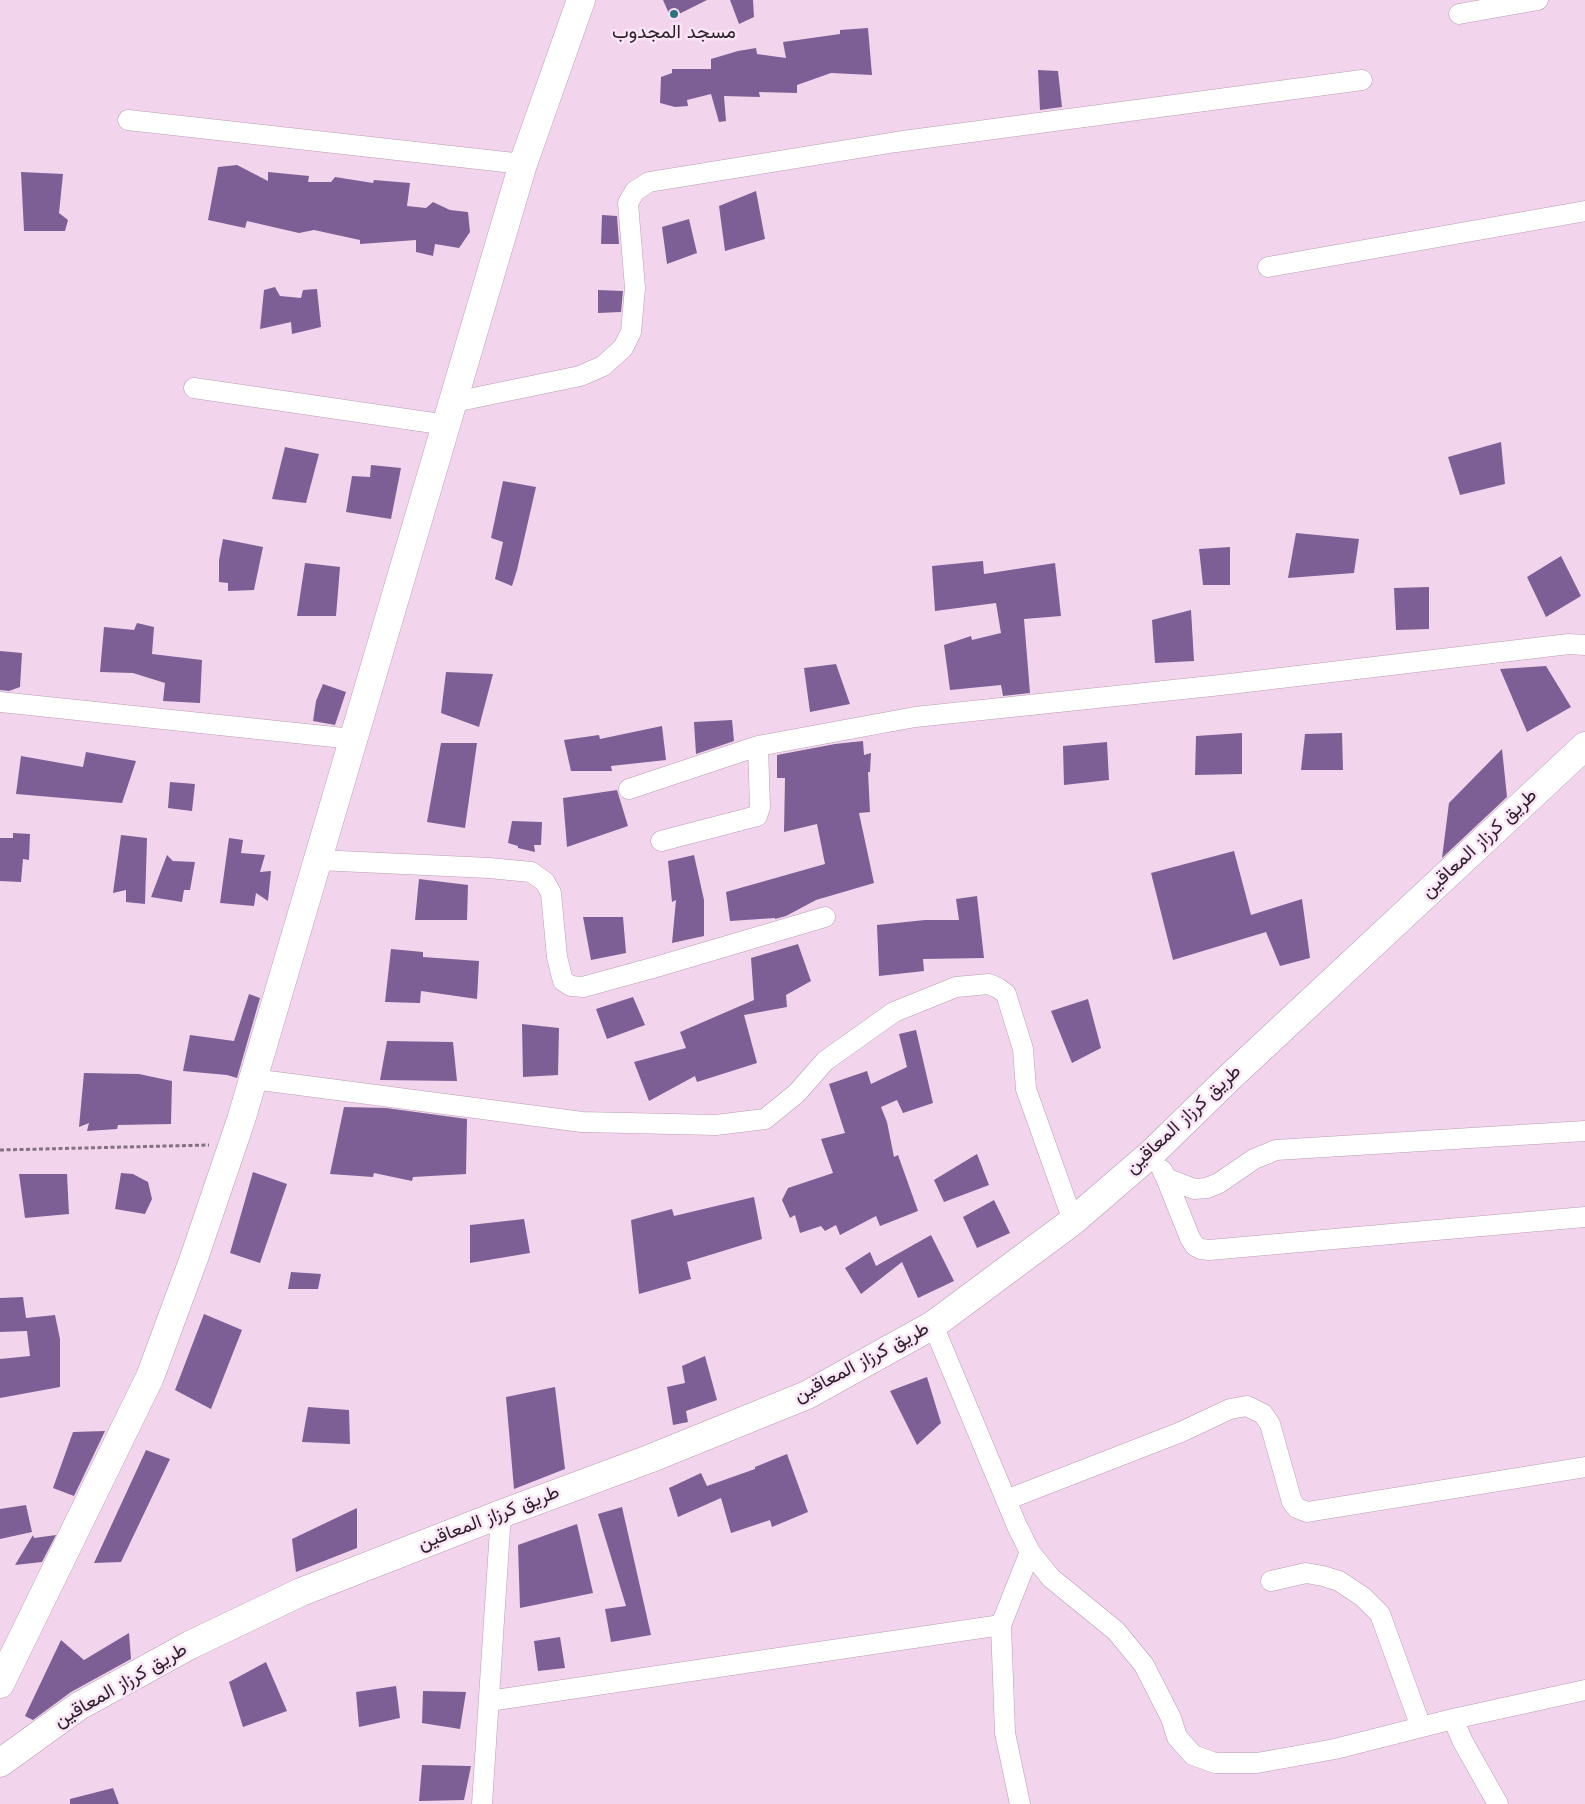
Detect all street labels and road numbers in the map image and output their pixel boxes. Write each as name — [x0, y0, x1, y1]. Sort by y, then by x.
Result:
street label: طريق كرزاز المعاقين — [1417, 785, 1543, 903]
street label: طريق كرزاز المعاقين — [1121, 1061, 1247, 1179]
street label: طريق كرزاز المعاقين — [791, 1318, 933, 1408]
street label: طريق كرزاز المعاقين — [415, 1482, 563, 1556]
street label: طريق كرزاز المعاقين — [50, 1639, 192, 1733]

